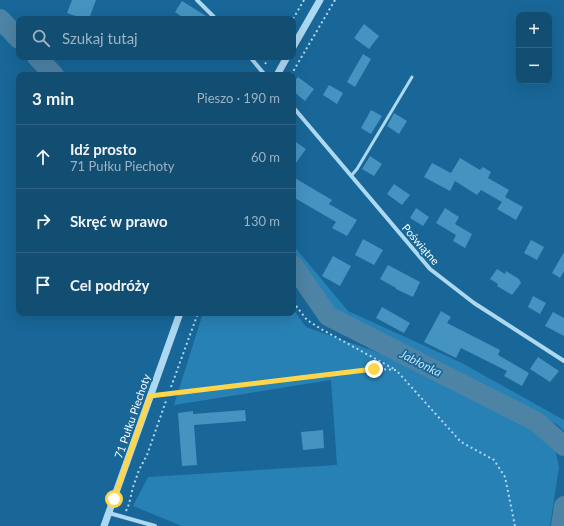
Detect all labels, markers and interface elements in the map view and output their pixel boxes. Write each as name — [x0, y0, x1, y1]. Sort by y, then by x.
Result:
map controls — [516, 12, 552, 84]
button: + — [516, 12, 552, 48]
search box — [16, 16, 296, 60]
icon: search — [30, 27, 52, 49]
text: Szukaj tutaj — [62, 29, 138, 47]
button: − — [516, 48, 552, 84]
text: 3 min — [32, 88, 74, 109]
text: Pieszo · 190 m — [197, 90, 280, 106]
text: Idź prosto — [70, 140, 137, 158]
icon: ahead — [32, 146, 54, 168]
text: 60 m — [251, 149, 280, 165]
text: 71 Pułku Piechoty — [70, 158, 174, 174]
icon: right — [32, 210, 54, 232]
text: Skręć w prawo — [70, 212, 168, 230]
text: 130 m — [243, 213, 280, 229]
street label: Poświątne — [400, 221, 442, 267]
icon: arrive — [32, 274, 54, 296]
text: Cel podróży — [70, 276, 149, 294]
water label: Jabłonka — [397, 346, 444, 380]
route end — [365, 360, 383, 378]
street label: 71 Pułku Piechoty — [111, 372, 153, 460]
route start — [105, 490, 123, 508]

